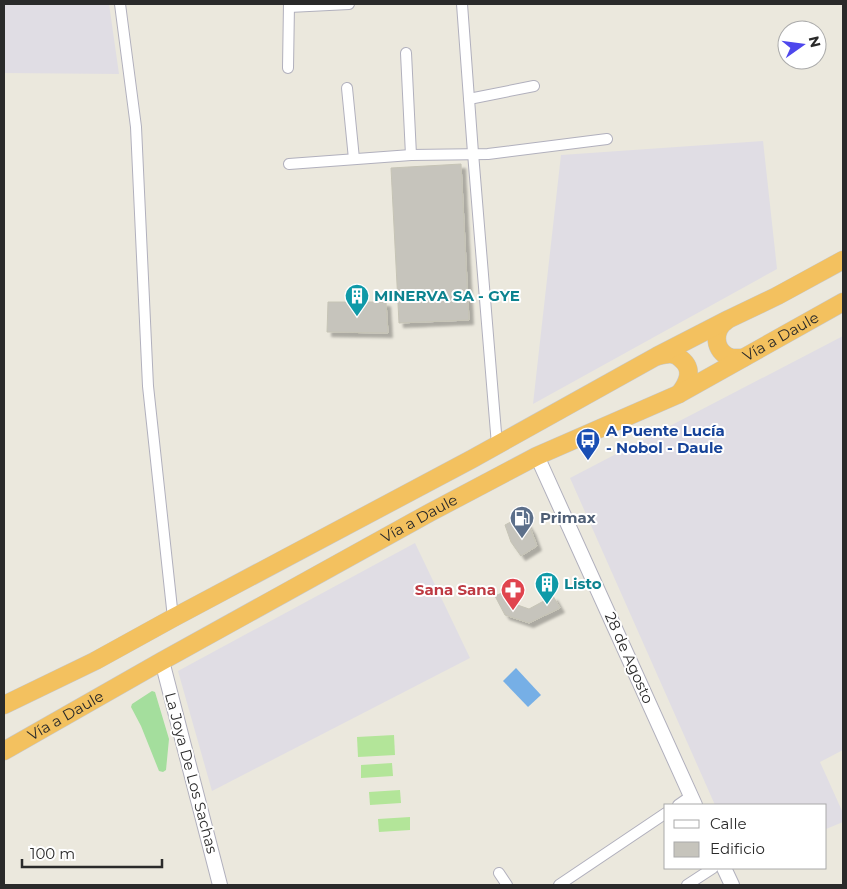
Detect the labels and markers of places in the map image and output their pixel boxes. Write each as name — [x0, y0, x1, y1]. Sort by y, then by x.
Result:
building icon: MINERVA SA - GYE — [344, 283, 370, 317]
place label: MINERVA SA - GYE — [374, 286, 520, 305]
place label: A Puente Lucía - Nobol - Daule — [605, 421, 725, 457]
bus stop icon: A Puente Lucía - Nobol - Daule — [575, 427, 601, 461]
fuel station icon: Primax — [509, 505, 535, 539]
place label: Primax — [540, 508, 596, 527]
building icon: Listo — [534, 571, 560, 605]
place label: Listo — [564, 574, 602, 593]
pharmacy icon: Sana Sana — [500, 577, 526, 611]
place label: Sana Sana — [415, 580, 496, 599]

